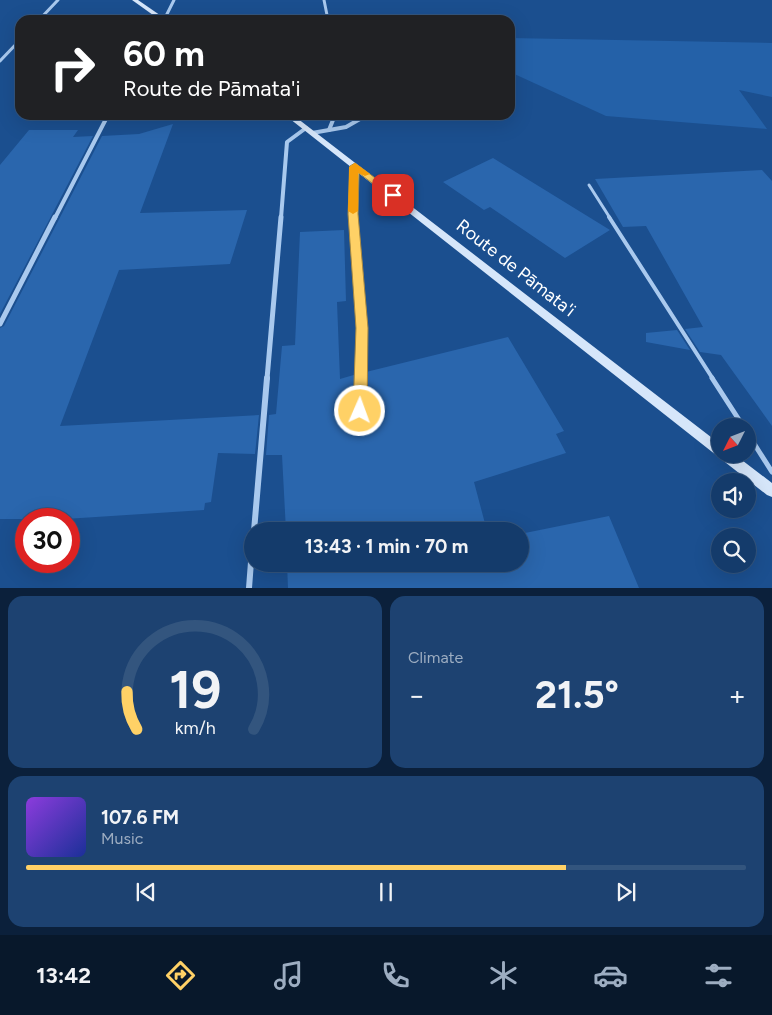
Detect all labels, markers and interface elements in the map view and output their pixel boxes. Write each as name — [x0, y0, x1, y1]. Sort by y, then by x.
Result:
text: 60 m — [123, 33, 205, 75]
icon: right — [40, 35, 105, 100]
text: Route de Pāmata'i — [123, 75, 301, 102]
pin — [372, 174, 414, 216]
icon: arrive — [379, 181, 407, 209]
street label: Route de Pāmata'i — [452, 215, 580, 321]
position arrow — [333, 384, 385, 436]
north arrow — [711, 418, 756, 462]
map controls — [711, 418, 756, 573]
button: sound — [711, 473, 756, 518]
speed limit sign: 30 — [15, 508, 80, 573]
button: search — [711, 528, 756, 573]
text: 13:43 · 1 min · 70 m — [305, 535, 468, 558]
text: Climate — [408, 648, 463, 667]
text: 19 — [169, 659, 221, 721]
text: 21.5° — [535, 672, 619, 718]
text: − — [408, 678, 425, 712]
text: + — [729, 678, 746, 712]
text: km/h — [175, 717, 215, 738]
text: 107.6 FM — [101, 806, 179, 829]
text: Music — [101, 829, 143, 848]
icon: previous — [132, 878, 160, 906]
icon: pause — [372, 878, 400, 906]
icon: next — [612, 878, 640, 906]
icon: directions — [163, 958, 198, 993]
icon: music — [271, 958, 306, 993]
icon: phone — [378, 958, 413, 993]
icon: climate — [486, 958, 521, 993]
icon: car — [593, 958, 628, 993]
icon: filters — [701, 958, 736, 993]
text: 13:42 — [36, 962, 91, 989]

